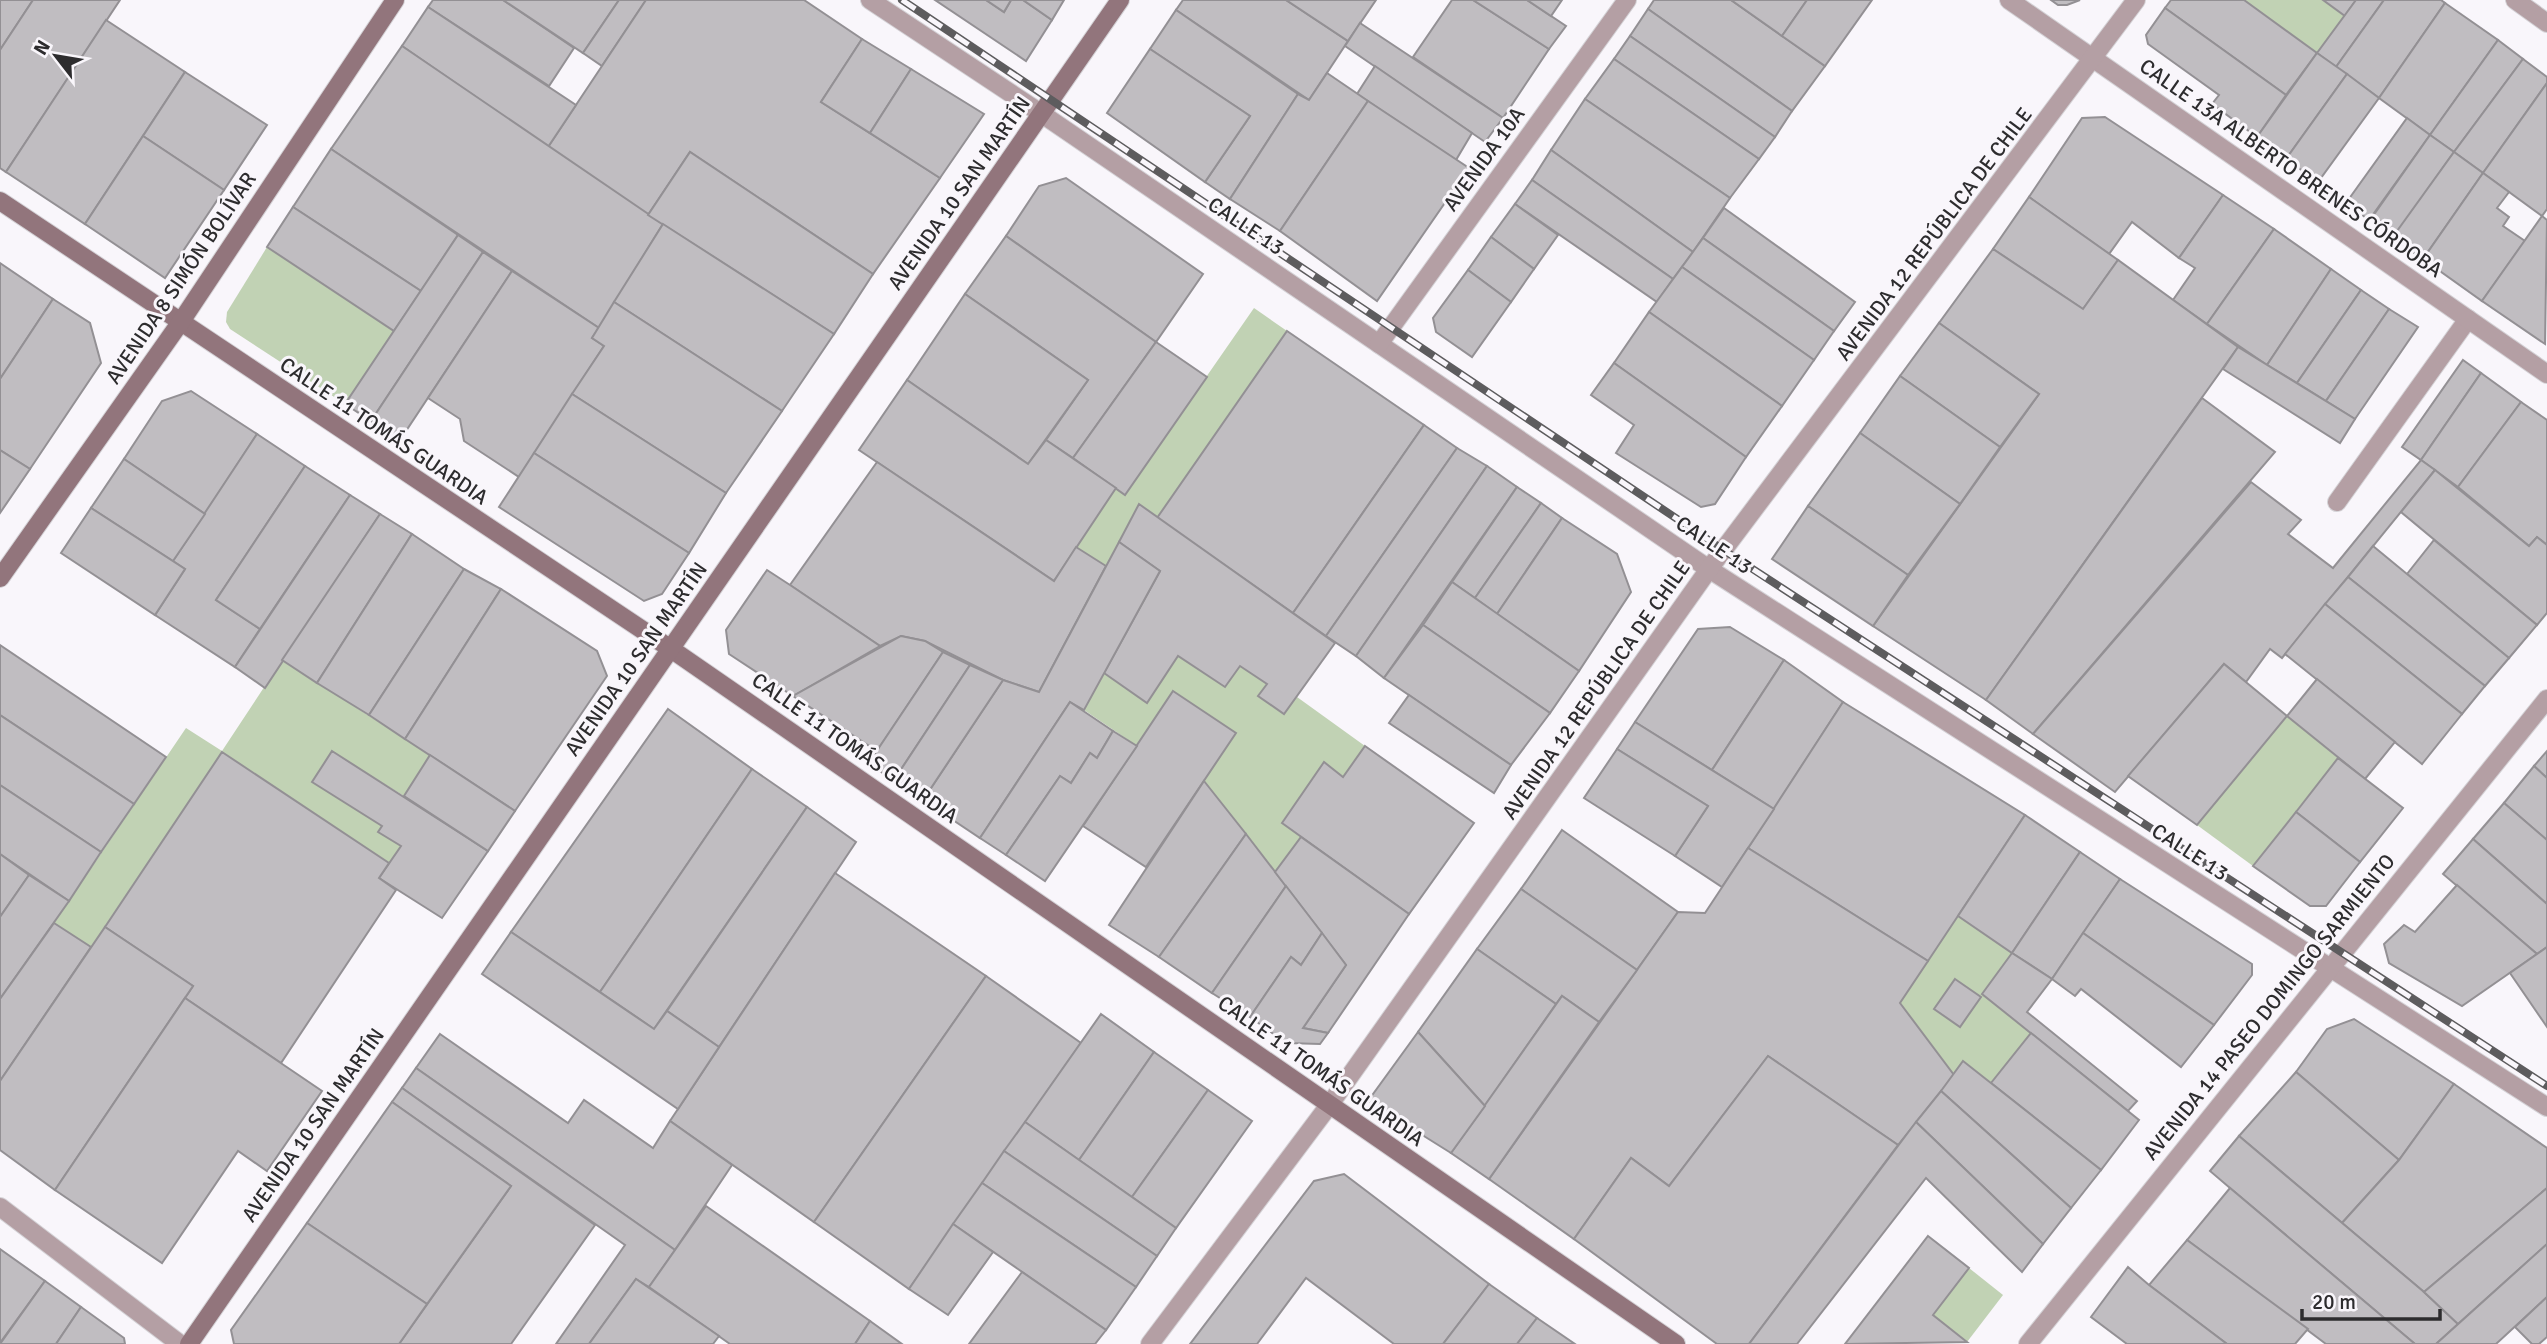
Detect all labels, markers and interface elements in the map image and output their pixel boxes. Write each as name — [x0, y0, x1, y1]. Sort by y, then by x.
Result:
north arrow — [21, 21, 91, 91]
text: N — [29, 36, 56, 60]
street label: CALLE 13A ALBERTO BRENES CÓRDOBA — [2134, 53, 2448, 283]
street label: AVENIDA 10 SAN MARTÍN — [882, 91, 1036, 295]
street label: AVENIDA 10A — [1437, 102, 1531, 216]
street label: AVENIDA 12 REPÚBLICA DE CHILE — [1830, 102, 2038, 366]
street label: AVENIDA 8 SIMÓN BOLÍVAR — [100, 167, 262, 389]
street label: CALLE 13 — [1203, 191, 1289, 261]
street label: CALLE 11 TOMÁS GUARDIA — [275, 352, 493, 511]
street label: CALLE 13 — [1671, 510, 1757, 580]
street label: AVENIDA 12 REPÚBLICA DE CHILE — [1496, 555, 1696, 825]
street label: AVENIDA 10 SAN MARTÍN — [559, 557, 713, 761]
street label: CALLE 11 TOMÁS GUARDIA — [747, 667, 963, 829]
street label: CALLE 13 — [2147, 818, 2233, 886]
street label: AVENIDA 14 PASEO DOMINGO SARMIENTO — [2137, 849, 2401, 1165]
street label: CALLE 11 TOMÁS GUARDIA — [1213, 990, 1429, 1152]
street label: AVENIDA 10 SAN MARTÍN — [236, 1023, 390, 1227]
scale bar — [2302, 1278, 2440, 1322]
text: 20 m — [2312, 1289, 2356, 1315]

